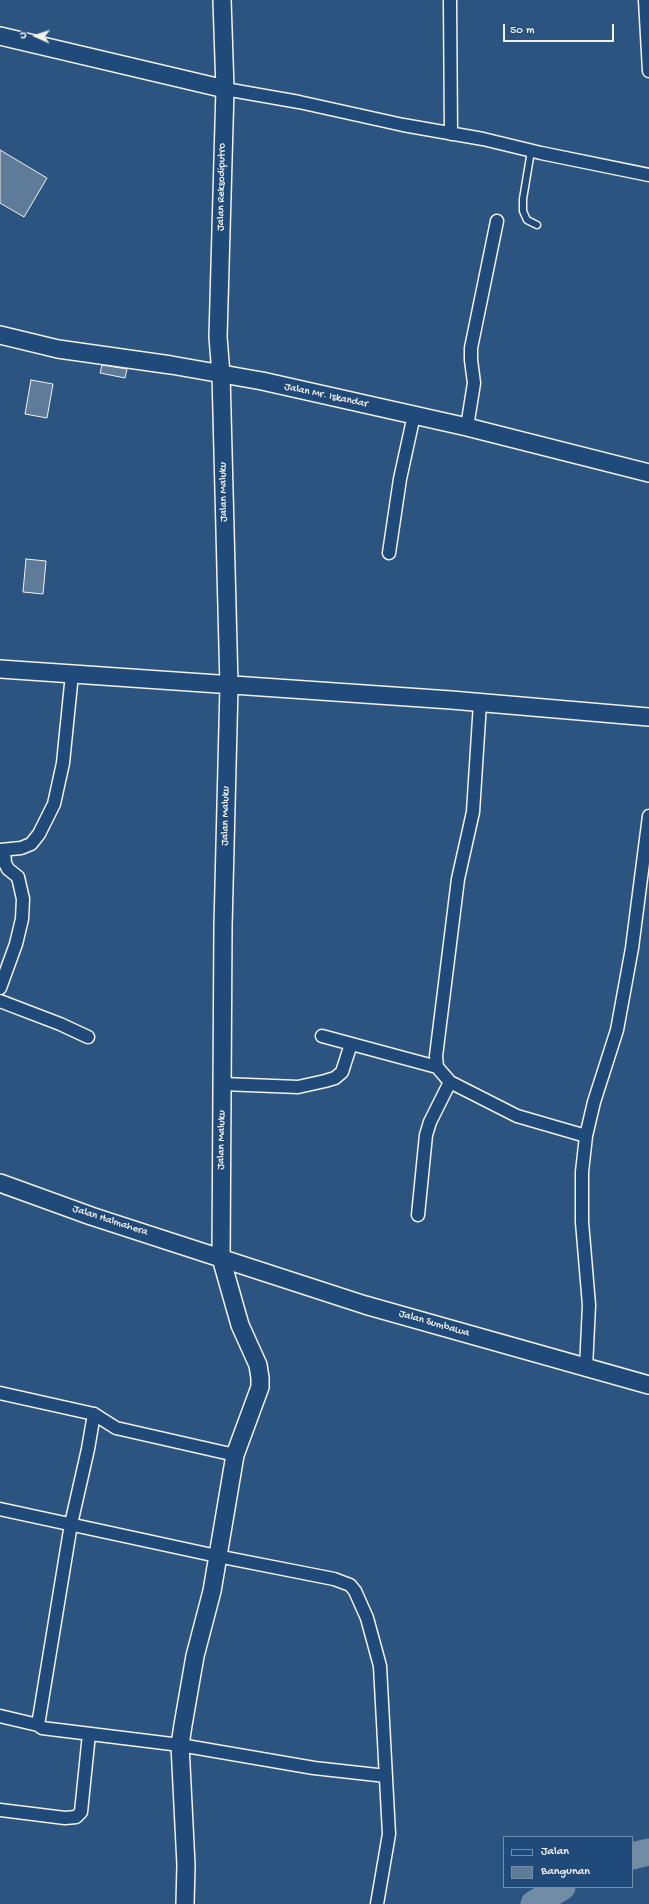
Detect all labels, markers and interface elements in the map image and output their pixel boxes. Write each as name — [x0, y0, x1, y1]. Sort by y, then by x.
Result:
north arrow — [16, 16, 56, 56]
scale bar — [505, 16, 616, 42]
text: 50 m — [510, 24, 535, 38]
text: U — [18, 32, 30, 39]
street label: Jalan Reksodiputro — [215, 143, 229, 231]
street label: Jalan Mr. Iskandar — [283, 381, 369, 411]
street label: Jalan Maluku — [217, 462, 231, 522]
street label: Jalan Maluku — [219, 786, 233, 846]
street label: Jalan Maluku — [215, 1110, 229, 1170]
street label: Jalan Halmahera — [71, 1203, 149, 1239]
street label: Jalan Sumbawa — [397, 1308, 471, 1340]
legend — [503, 1836, 633, 1888]
text: Jalan — [541, 1845, 569, 1859]
text: Bangunan — [541, 1865, 590, 1879]

